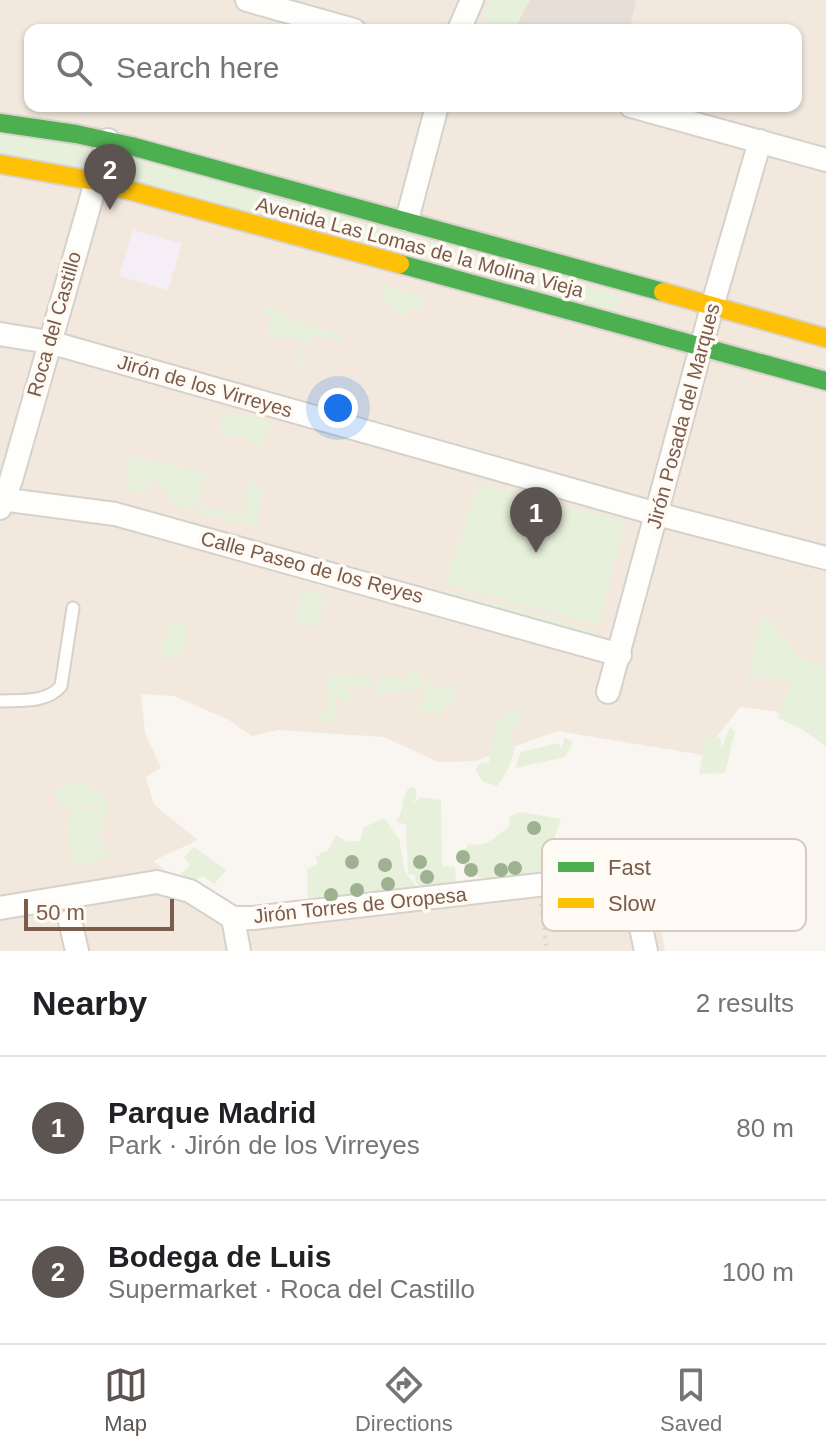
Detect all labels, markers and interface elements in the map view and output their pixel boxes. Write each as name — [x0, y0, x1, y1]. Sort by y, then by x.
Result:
search box — [24, 24, 802, 112]
icon: search — [52, 46, 96, 90]
text: Search here — [116, 51, 279, 84]
pin: 2 — [84, 144, 136, 210]
street label: Avenida Las Lomas de la Molina Vieja — [254, 193, 587, 302]
street label: Roca del Castillo — [23, 249, 85, 399]
street label: Jirón Posada del Marques — [642, 301, 724, 531]
street label: Jirón de los Virreyes — [115, 351, 295, 421]
your location — [318, 388, 358, 428]
pin: 1 — [510, 487, 562, 553]
street label: Calle Paseo de los Reyes — [199, 527, 425, 607]
legend — [542, 839, 806, 931]
text: Fast — [608, 855, 651, 880]
street label: Jirón Torres de Oropesa — [252, 883, 469, 927]
text: Slow — [608, 891, 656, 916]
scale bar — [24, 895, 174, 931]
text: 50 m — [36, 900, 85, 925]
text: Nearby — [32, 984, 147, 1022]
text: 2 results — [696, 988, 794, 1018]
text: Parque Madrid — [108, 1096, 316, 1129]
text: 1 — [51, 1113, 65, 1143]
text: 80 m — [736, 1113, 794, 1143]
text: Park · Jirón de los Virreyes — [108, 1130, 420, 1160]
text: Bodega de Luis — [108, 1240, 331, 1273]
text: 2 — [51, 1257, 65, 1287]
text: 100 m — [722, 1257, 794, 1287]
text: Supermarket · Roca del Castillo — [108, 1274, 475, 1304]
tab: Map — [104, 1363, 148, 1437]
tab: Directions — [355, 1363, 453, 1437]
tab: Saved — [660, 1363, 722, 1437]

